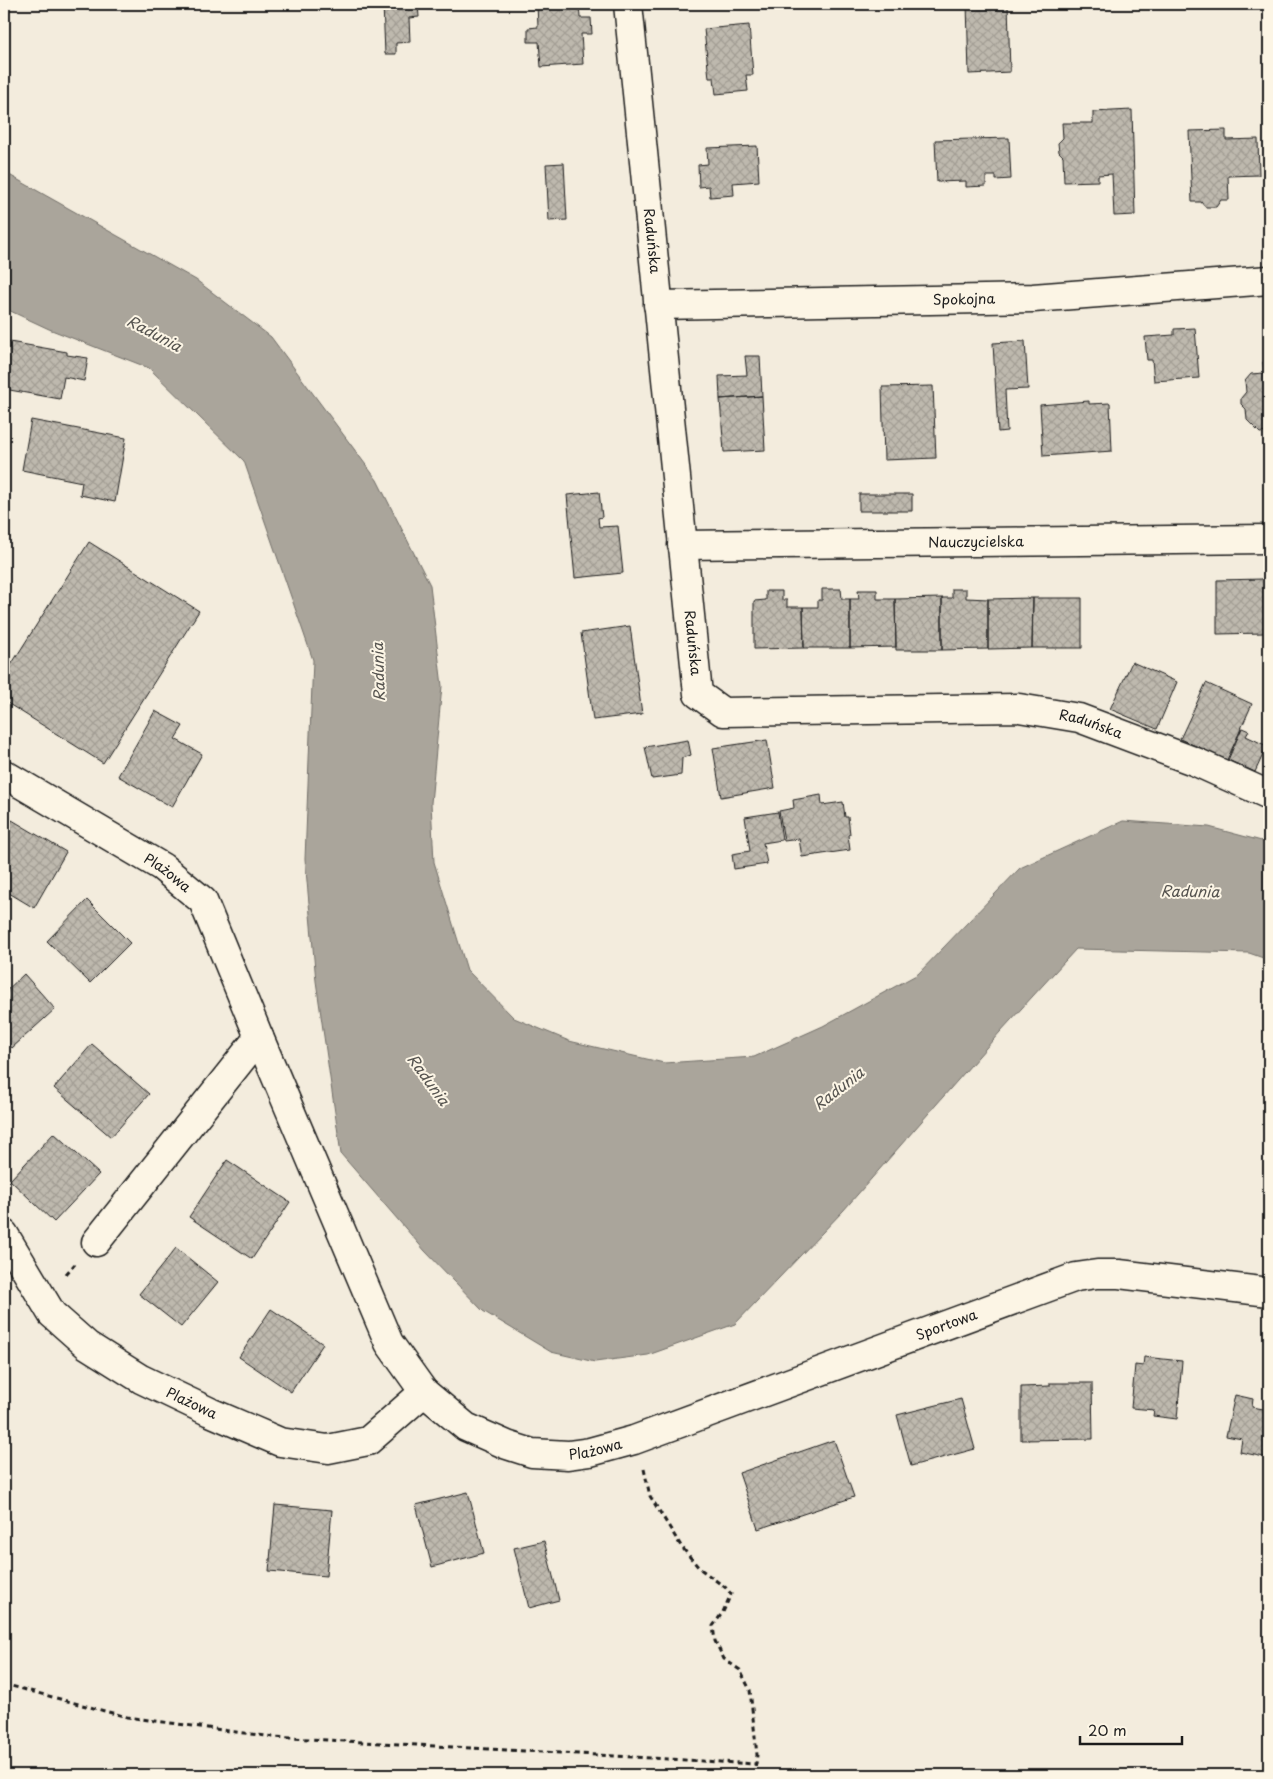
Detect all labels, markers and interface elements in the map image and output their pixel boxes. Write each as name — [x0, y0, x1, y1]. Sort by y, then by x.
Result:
street label: Raduńska — [639, 207, 666, 275]
street label: Spokojna — [933, 288, 996, 310]
water label: Radunia — [123, 309, 187, 357]
street label: Nauczycielska — [928, 531, 1024, 552]
street label: Raduńska — [680, 609, 707, 677]
water label: Radunia — [365, 641, 390, 702]
street label: Raduńska — [1057, 704, 1126, 744]
street label: Plażowa — [140, 848, 196, 897]
water label: Radunia — [1160, 878, 1221, 903]
water label: Radunia — [403, 1048, 456, 1110]
water label: Radunia — [808, 1060, 869, 1115]
street label: Sportowa — [913, 1303, 980, 1345]
street label: Plażowa — [163, 1382, 221, 1424]
street label: Plażowa — [567, 1433, 625, 1465]
scale bar — [1080, 1714, 1183, 1746]
text: 20 m — [1088, 1718, 1127, 1741]

